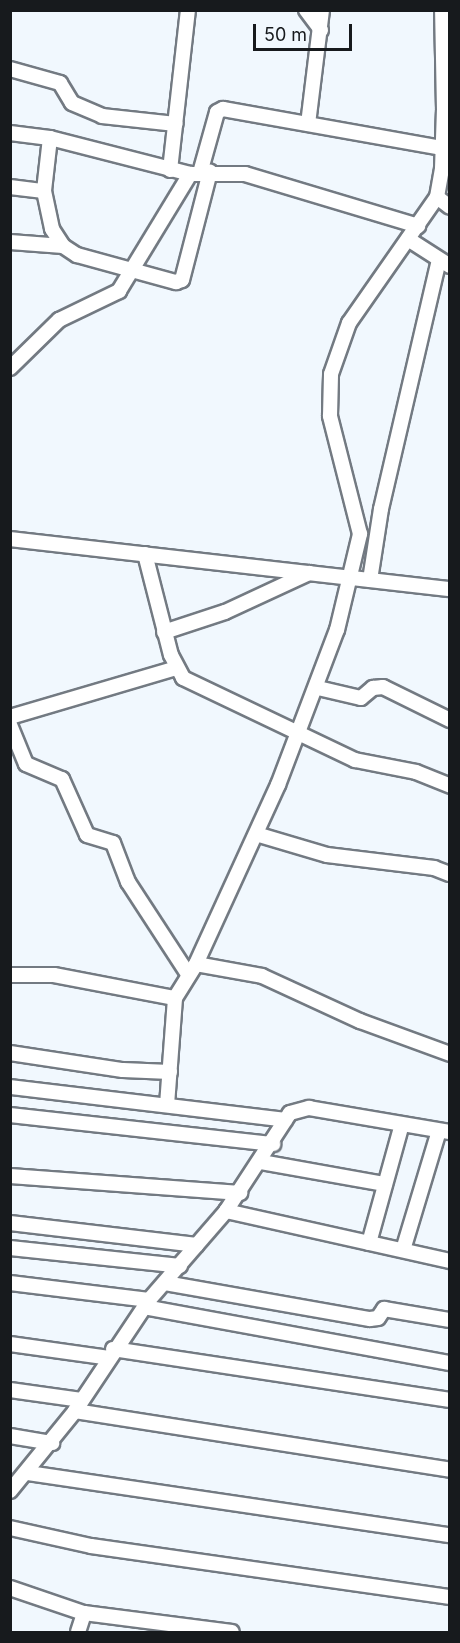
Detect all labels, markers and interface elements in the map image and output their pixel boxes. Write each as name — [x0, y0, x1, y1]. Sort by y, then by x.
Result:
scale bar — [256, 12, 355, 50]
text: 50 m — [264, 24, 307, 45]

